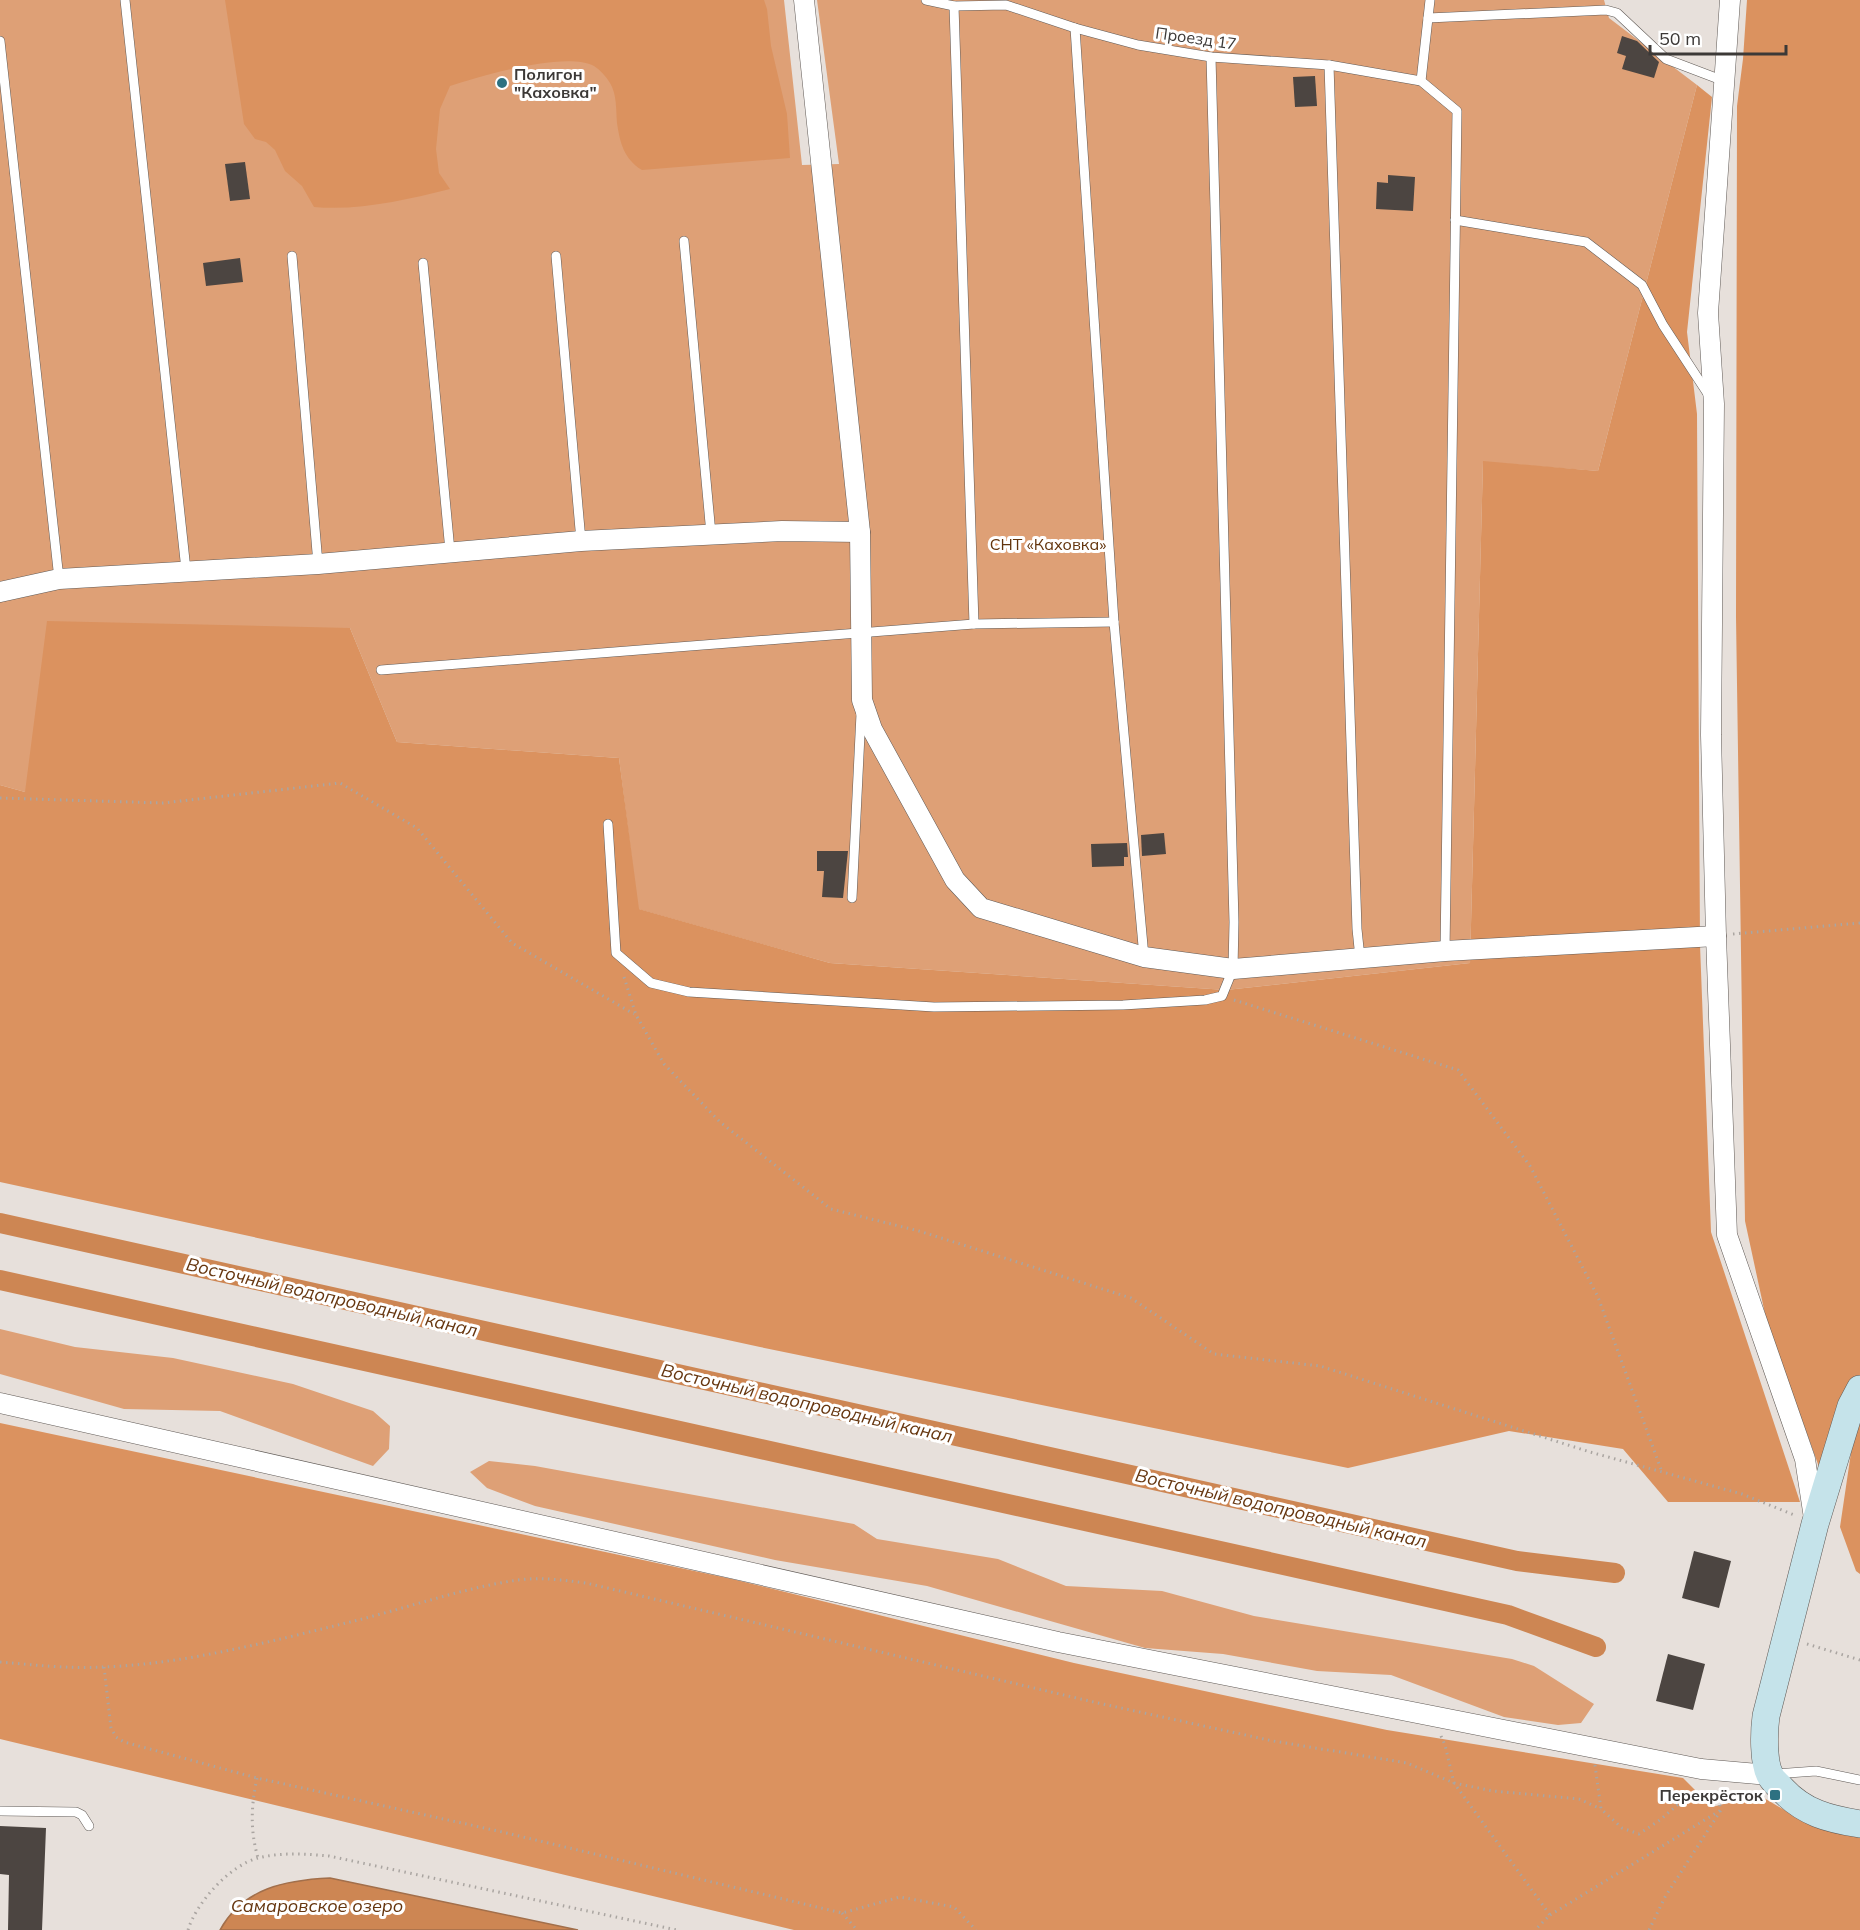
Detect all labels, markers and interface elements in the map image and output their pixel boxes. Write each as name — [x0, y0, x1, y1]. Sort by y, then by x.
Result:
scale bar — [1650, 18, 1786, 56]
street label: Проезд 17 — [1154, 22, 1238, 54]
text: 50 m — [1659, 27, 1701, 50]
place label: Полигон "Каховка" — [514, 64, 597, 102]
marker: Полигон "Каховка" — [495, 76, 509, 90]
park label: СНТ «Каховка» — [990, 534, 1106, 554]
water label: Восточный водопроводный канал — [184, 1252, 480, 1342]
water label: Восточный водопроводный канал — [659, 1358, 955, 1448]
water label: Восточный водопроводный канал — [1133, 1463, 1429, 1553]
place label: Перекрёсток — [1659, 1785, 1764, 1805]
marker: Перекрёсток — [1768, 1788, 1782, 1802]
water label: Самаровское озеро — [231, 1894, 403, 1917]

